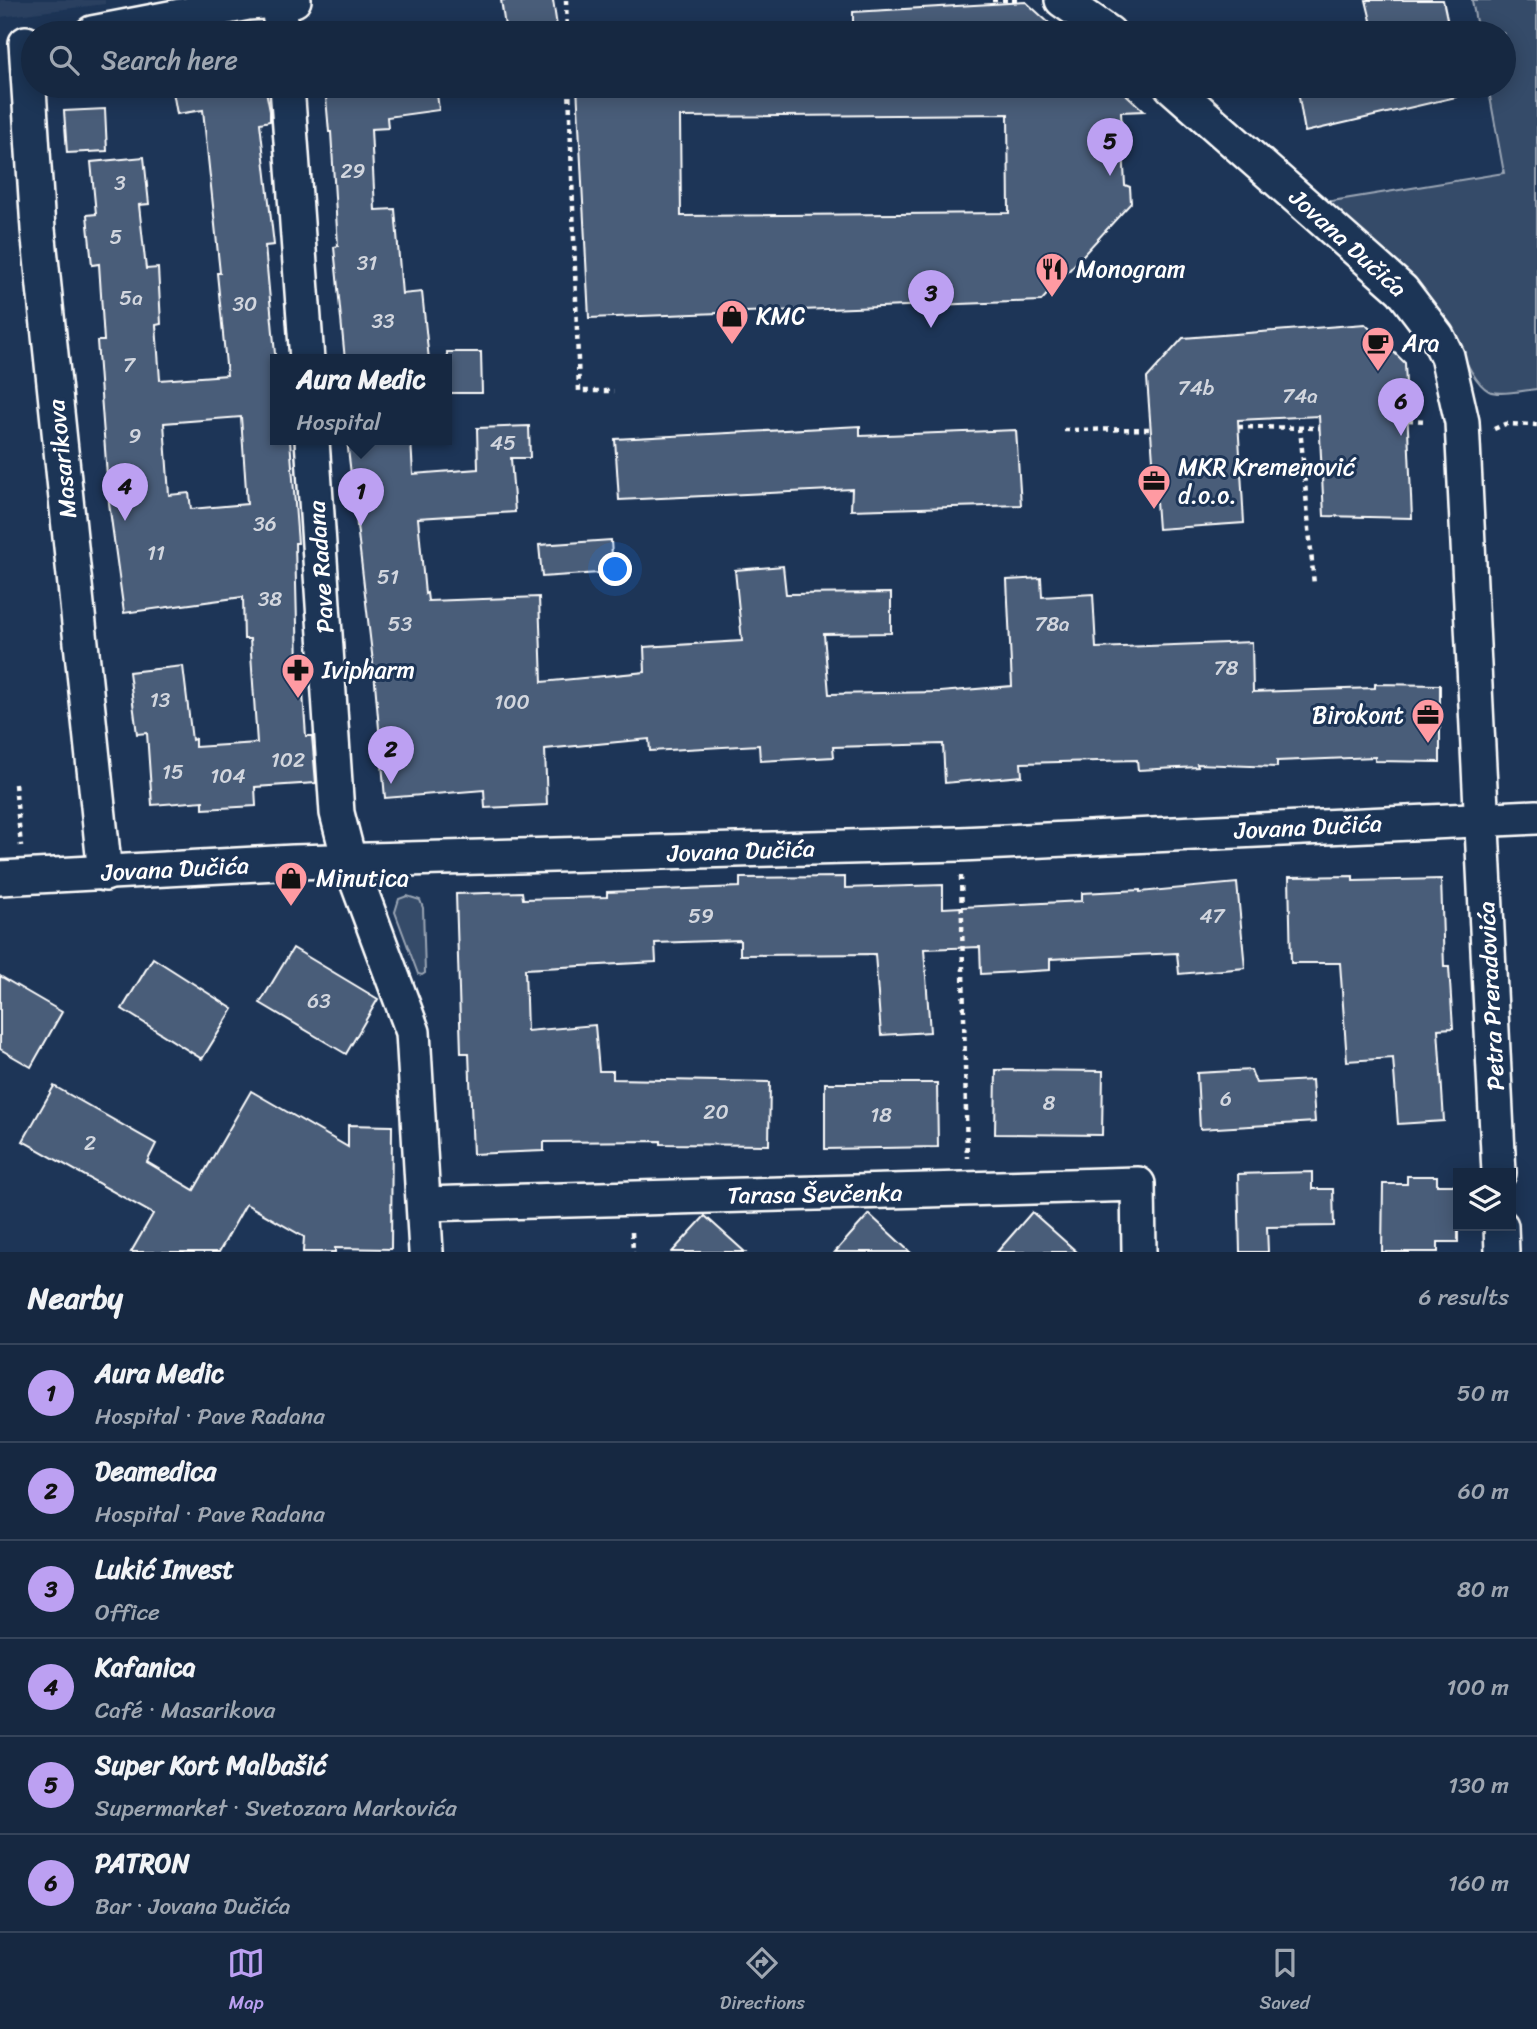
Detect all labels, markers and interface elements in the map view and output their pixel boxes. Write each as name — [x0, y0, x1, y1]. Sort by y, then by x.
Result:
search box — [21, 21, 1516, 98]
text: Search here — [101, 37, 238, 83]
icon: search — [45, 41, 83, 79]
pin: 5 — [1087, 118, 1133, 176]
house number: 29 — [340, 152, 366, 190]
house number: 3 — [114, 164, 126, 202]
street label: Jovana Dučića — [1278, 177, 1417, 308]
house number: 5 — [110, 218, 123, 256]
house number: 31 — [357, 244, 377, 282]
place label: Monogram — [1076, 248, 1185, 290]
restaurant icon: Monogram — [1033, 250, 1071, 299]
pin: 3 — [908, 270, 954, 328]
house number: 5a — [119, 279, 143, 317]
house number: 30 — [233, 285, 257, 323]
place label: KMC — [756, 295, 805, 337]
shop icon: KMC — [713, 297, 751, 346]
house number: 33 — [371, 302, 395, 340]
place label: Ara — [1401, 322, 1440, 364]
cafe icon: Ara — [1359, 324, 1397, 373]
house number: 7 — [123, 346, 137, 384]
popup — [270, 354, 452, 445]
text: Aura Medic — [296, 356, 426, 402]
house number: 74b — [1178, 369, 1215, 407]
house number: 74a — [1282, 377, 1318, 415]
pin: 6 — [1378, 378, 1424, 436]
street label: Masarikova — [35, 397, 89, 521]
text: Hospital — [296, 402, 381, 443]
house number: 9 — [129, 417, 142, 455]
house number: 45 — [490, 424, 516, 462]
place label: MKR Kremenović d.o.o. — [1178, 446, 1357, 516]
office icon: MKR Kremenović d.o.o. — [1135, 462, 1173, 511]
pin: 4 — [102, 463, 148, 521]
pin: 1 — [338, 468, 384, 526]
street label: Pave Radana — [295, 498, 347, 635]
house number: 36 — [253, 505, 277, 543]
house number: 11 — [147, 534, 165, 572]
your location — [598, 552, 632, 586]
house number: 51 — [377, 558, 399, 596]
house number: 38 — [258, 580, 282, 618]
house number: 53 — [388, 605, 413, 643]
house number: 78a — [1034, 605, 1070, 643]
place label: Ivipharm — [321, 649, 415, 691]
house number: 78 — [1214, 649, 1239, 687]
pharmacy icon: Ivipharm — [279, 651, 317, 700]
house number: 13 — [150, 681, 171, 719]
house number: 100 — [494, 683, 530, 721]
place label: Birokont — [1312, 694, 1404, 736]
office icon: Birokont — [1409, 696, 1447, 745]
pin: 2 — [368, 726, 414, 784]
house number: 102 — [271, 741, 305, 779]
house number: 15 — [162, 753, 184, 791]
house number: 104 — [210, 757, 246, 795]
street label: Jovana Dučića — [1232, 802, 1383, 852]
street label: Jovana Dučića — [665, 827, 816, 875]
street label: Jovana Dučića — [99, 844, 250, 894]
place label: Minutica — [316, 857, 409, 899]
shop icon: Minutica — [272, 859, 310, 908]
house number: 59 — [688, 897, 714, 935]
house number: 47 — [1199, 897, 1227, 935]
street label: Petra Preradovića — [1465, 900, 1517, 1092]
house number: 63 — [307, 982, 331, 1020]
house number: 6 — [1220, 1080, 1232, 1118]
house number: 8 — [1043, 1084, 1056, 1122]
house number: 20 — [703, 1093, 729, 1131]
house number: 18 — [870, 1096, 892, 1134]
house number: 2 — [84, 1124, 96, 1162]
map controls — [1453, 1168, 1516, 1231]
button: layers — [1453, 1168, 1516, 1231]
street label: Tarasa Ševčenka — [727, 1171, 903, 1217]
text: Nearby — [28, 1271, 123, 1325]
text: 6 results — [1419, 1277, 1509, 1318]
text: Aura Medic — [95, 1350, 224, 1396]
text: 1 — [46, 1373, 56, 1414]
text: 50 m — [1457, 1373, 1509, 1414]
text: Hospital · Pave Radana — [95, 1396, 325, 1437]
text: Deamedica — [95, 1448, 216, 1494]
text: 2 — [44, 1471, 58, 1512]
text: 60 m — [1458, 1471, 1509, 1512]
text: Hospital · Pave Radana — [95, 1494, 325, 1535]
text: Lukić Invest — [95, 1546, 234, 1592]
text: 3 — [45, 1569, 57, 1610]
text: 80 m — [1457, 1569, 1509, 1610]
text: Office — [95, 1592, 160, 1633]
text: Kafanica — [95, 1644, 196, 1690]
text: 4 — [44, 1667, 58, 1708]
text: 100 m — [1446, 1667, 1509, 1708]
text: Café · Masarikova — [95, 1690, 275, 1731]
text: Super Kort Malbašić — [95, 1742, 326, 1788]
text: 5 — [44, 1765, 58, 1806]
text: 130 m — [1448, 1765, 1509, 1806]
text: Supermarket · Svetozara Markovića — [95, 1788, 457, 1829]
text: PATRON — [95, 1840, 190, 1886]
text: 6 — [44, 1863, 58, 1904]
text: 160 m — [1448, 1863, 1509, 1904]
text: Bar · Jovana Dučića — [95, 1886, 290, 1927]
tab: Map — [227, 1944, 265, 2019]
tab: Directions — [720, 1944, 805, 2019]
tab: Saved — [1260, 1944, 1310, 2019]

